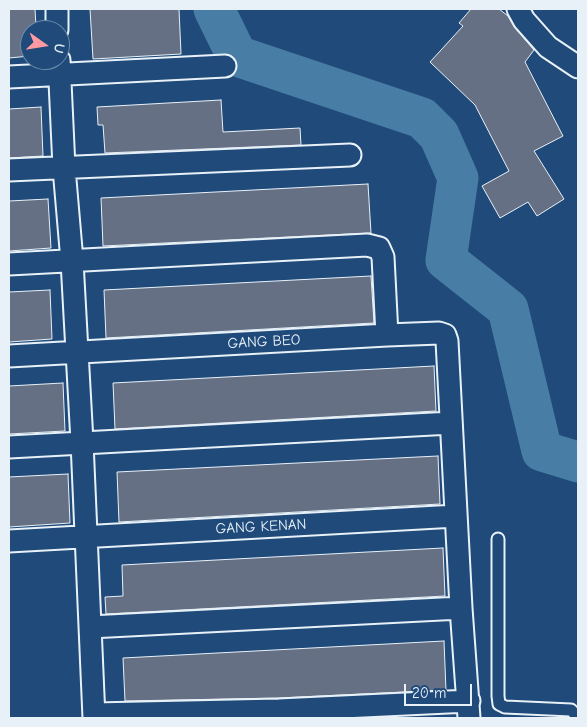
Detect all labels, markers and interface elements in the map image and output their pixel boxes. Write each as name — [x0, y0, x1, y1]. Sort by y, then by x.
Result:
north arrow — [20, 20, 70, 70]
text: U — [50, 42, 68, 55]
street label: GANG BEO — [227, 331, 301, 353]
street label: GANG KENAN — [215, 516, 307, 538]
scale bar — [407, 674, 474, 706]
text: 20 m — [412, 684, 446, 702]

